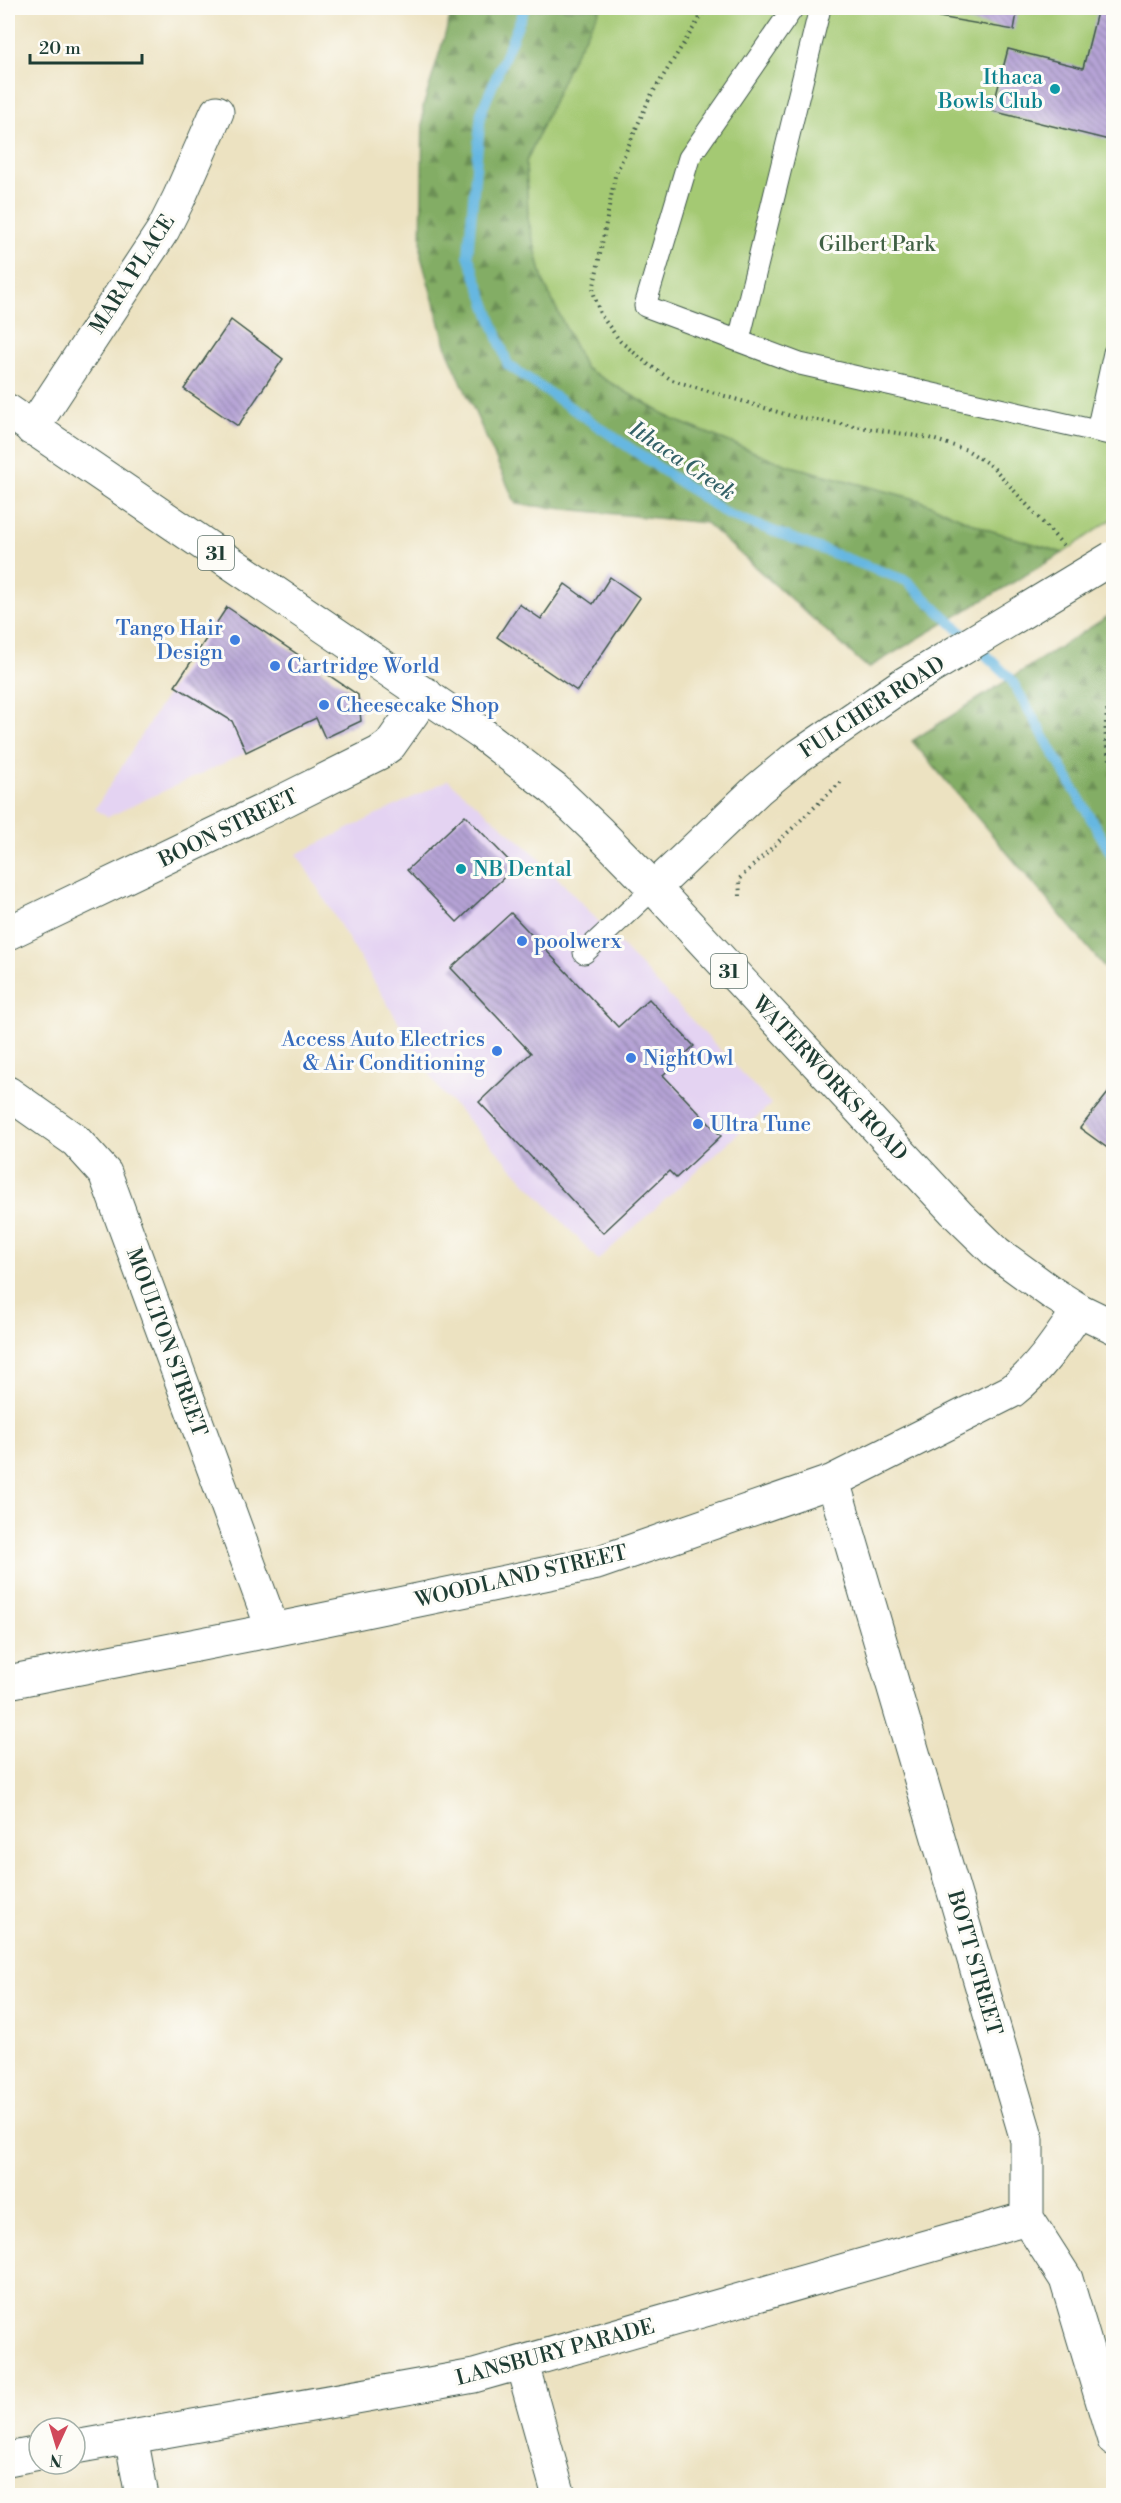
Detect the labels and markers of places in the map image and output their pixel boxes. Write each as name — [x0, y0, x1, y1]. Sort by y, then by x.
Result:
place label: Ithaca Bowls Club — [937, 65, 1043, 115]
marker: Ithaca Bowls Club — [1048, 82, 1062, 96]
place label: Tango Hair Design — [116, 616, 223, 666]
marker: Tango Hair Design — [228, 633, 242, 647]
place label: Cartridge World — [287, 654, 439, 680]
marker: Cartridge World — [268, 659, 282, 673]
place label: Cheesecake Shop — [336, 693, 499, 719]
marker: Cheesecake Shop — [317, 698, 331, 712]
place label: NB Dental — [473, 857, 572, 883]
marker: NB Dental — [454, 862, 468, 876]
place label: poolwerx — [534, 929, 622, 955]
marker: poolwerx — [515, 934, 529, 948]
place label: Access Auto Electrics & Air Conditioning — [281, 1027, 485, 1077]
marker: Access Auto Electrics & Air Conditioning — [490, 1044, 504, 1058]
place label: NightOwl — [643, 1046, 733, 1072]
marker: NightOwl — [624, 1051, 638, 1065]
place label: Ultra Tune — [710, 1112, 811, 1138]
marker: Ultra Tune — [691, 1117, 705, 1131]

